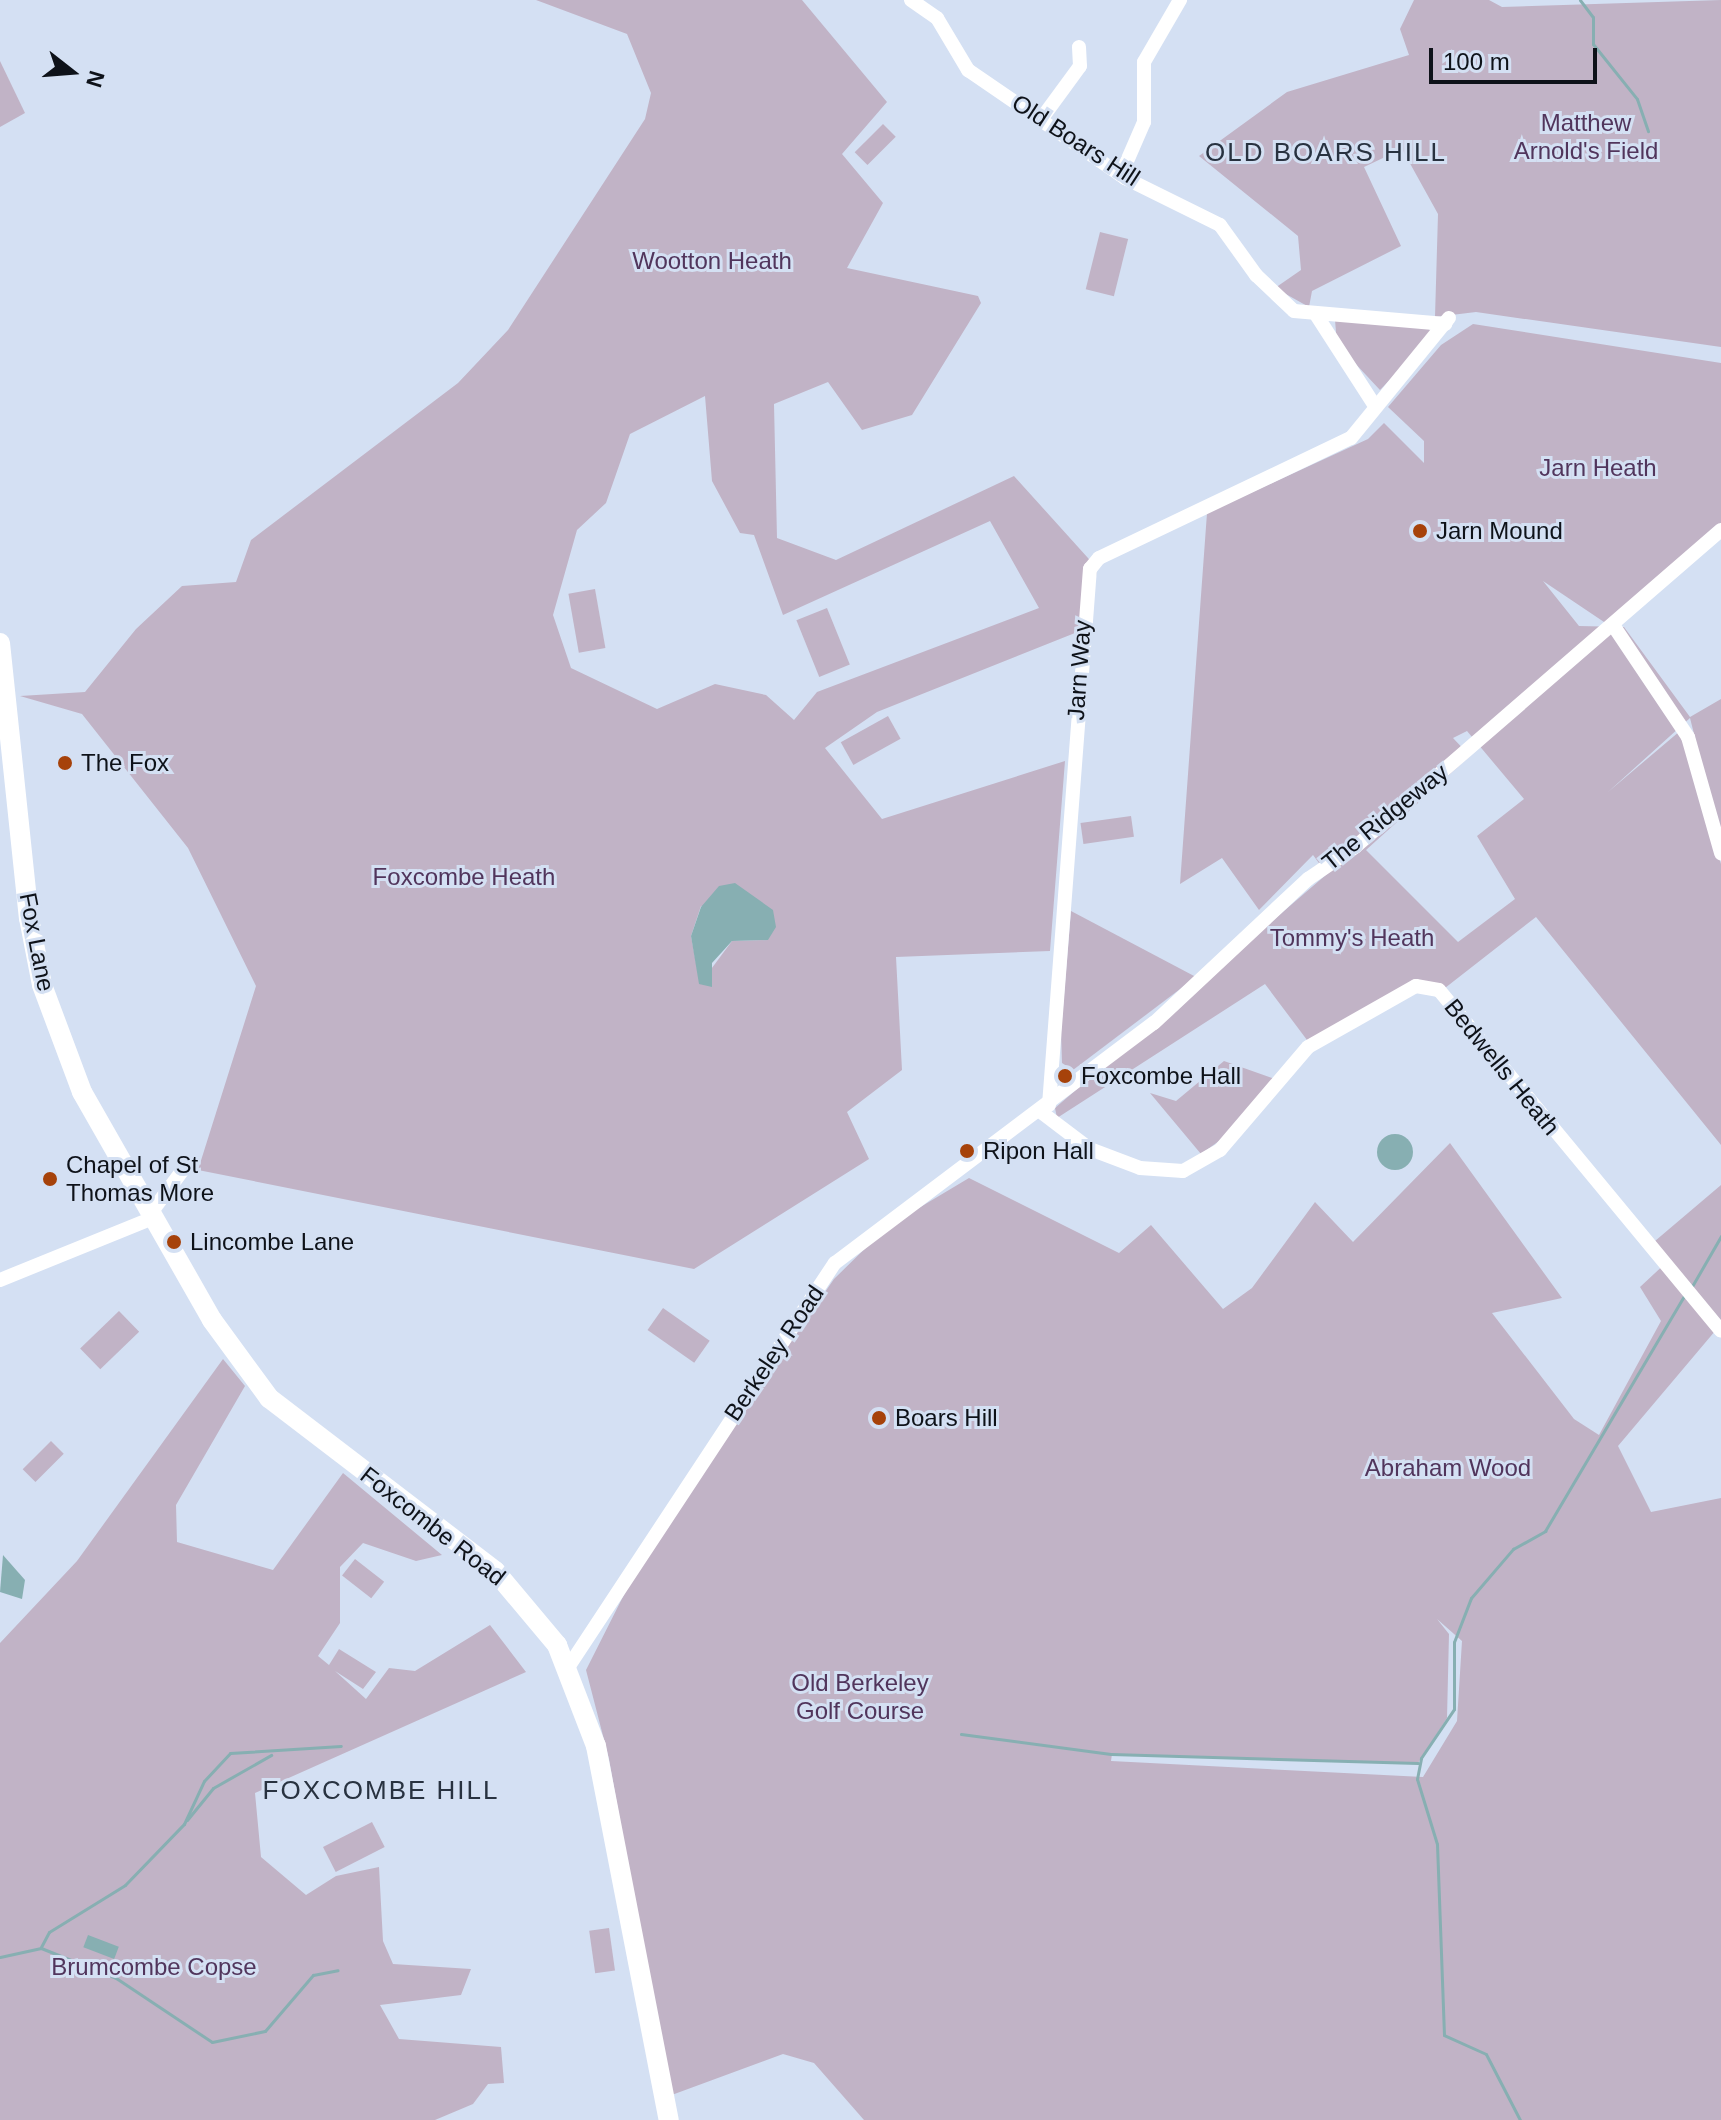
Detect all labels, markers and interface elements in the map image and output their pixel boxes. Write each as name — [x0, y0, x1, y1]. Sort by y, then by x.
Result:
north arrow — [32, 32, 112, 112]
scale bar — [1433, 32, 1601, 82]
text: 100 m — [1443, 48, 1510, 75]
text: N — [81, 68, 110, 90]
street label: Old Boars Hill — [1007, 88, 1145, 192]
park label: Matthew Arnold's Field — [1514, 109, 1658, 165]
district label: OLD BOARS HILL — [1205, 137, 1447, 169]
park label: Wootton Heath — [632, 247, 792, 275]
park label: Jarn Heath — [1539, 454, 1657, 482]
place label: Jarn Mound — [1436, 517, 1563, 545]
marker: Jarn Mound — [1411, 522, 1429, 540]
street label: Jarn Way — [1061, 619, 1097, 721]
place label: The Fox — [81, 749, 169, 777]
marker: The Fox — [56, 754, 74, 772]
street label: The Ridgeway — [1316, 758, 1454, 876]
park label: Foxcombe Heath — [373, 863, 555, 891]
street label: Fox Lane — [13, 890, 61, 994]
park label: Tommy's Heath — [1270, 924, 1434, 952]
street label: Bedwells Heath — [1438, 993, 1566, 1141]
place label: Foxcombe Hall — [1081, 1062, 1241, 1090]
marker: Foxcombe Hall — [1056, 1067, 1074, 1085]
place label: Ripon Hall — [983, 1137, 1094, 1165]
marker: Ripon Hall — [958, 1142, 976, 1160]
place label: Chapel of St Thomas More — [66, 1151, 214, 1207]
marker: Chapel of St Thomas More — [41, 1170, 59, 1188]
place label: Lincombe Lane — [190, 1228, 354, 1256]
marker: Lincombe Lane — [165, 1233, 183, 1251]
street label: Berkeley Road — [718, 1280, 830, 1426]
place label: Boars Hill — [895, 1404, 998, 1432]
marker: Boars Hill — [870, 1409, 888, 1427]
park label: Abraham Wood — [1365, 1454, 1531, 1482]
street label: Foxcombe Road — [355, 1460, 511, 1592]
park label: Old Berkeley Golf Course — [791, 1669, 929, 1725]
district label: FOXCOMBE HILL — [263, 1775, 499, 1807]
park label: Brumcombe Copse — [51, 1953, 257, 1981]

